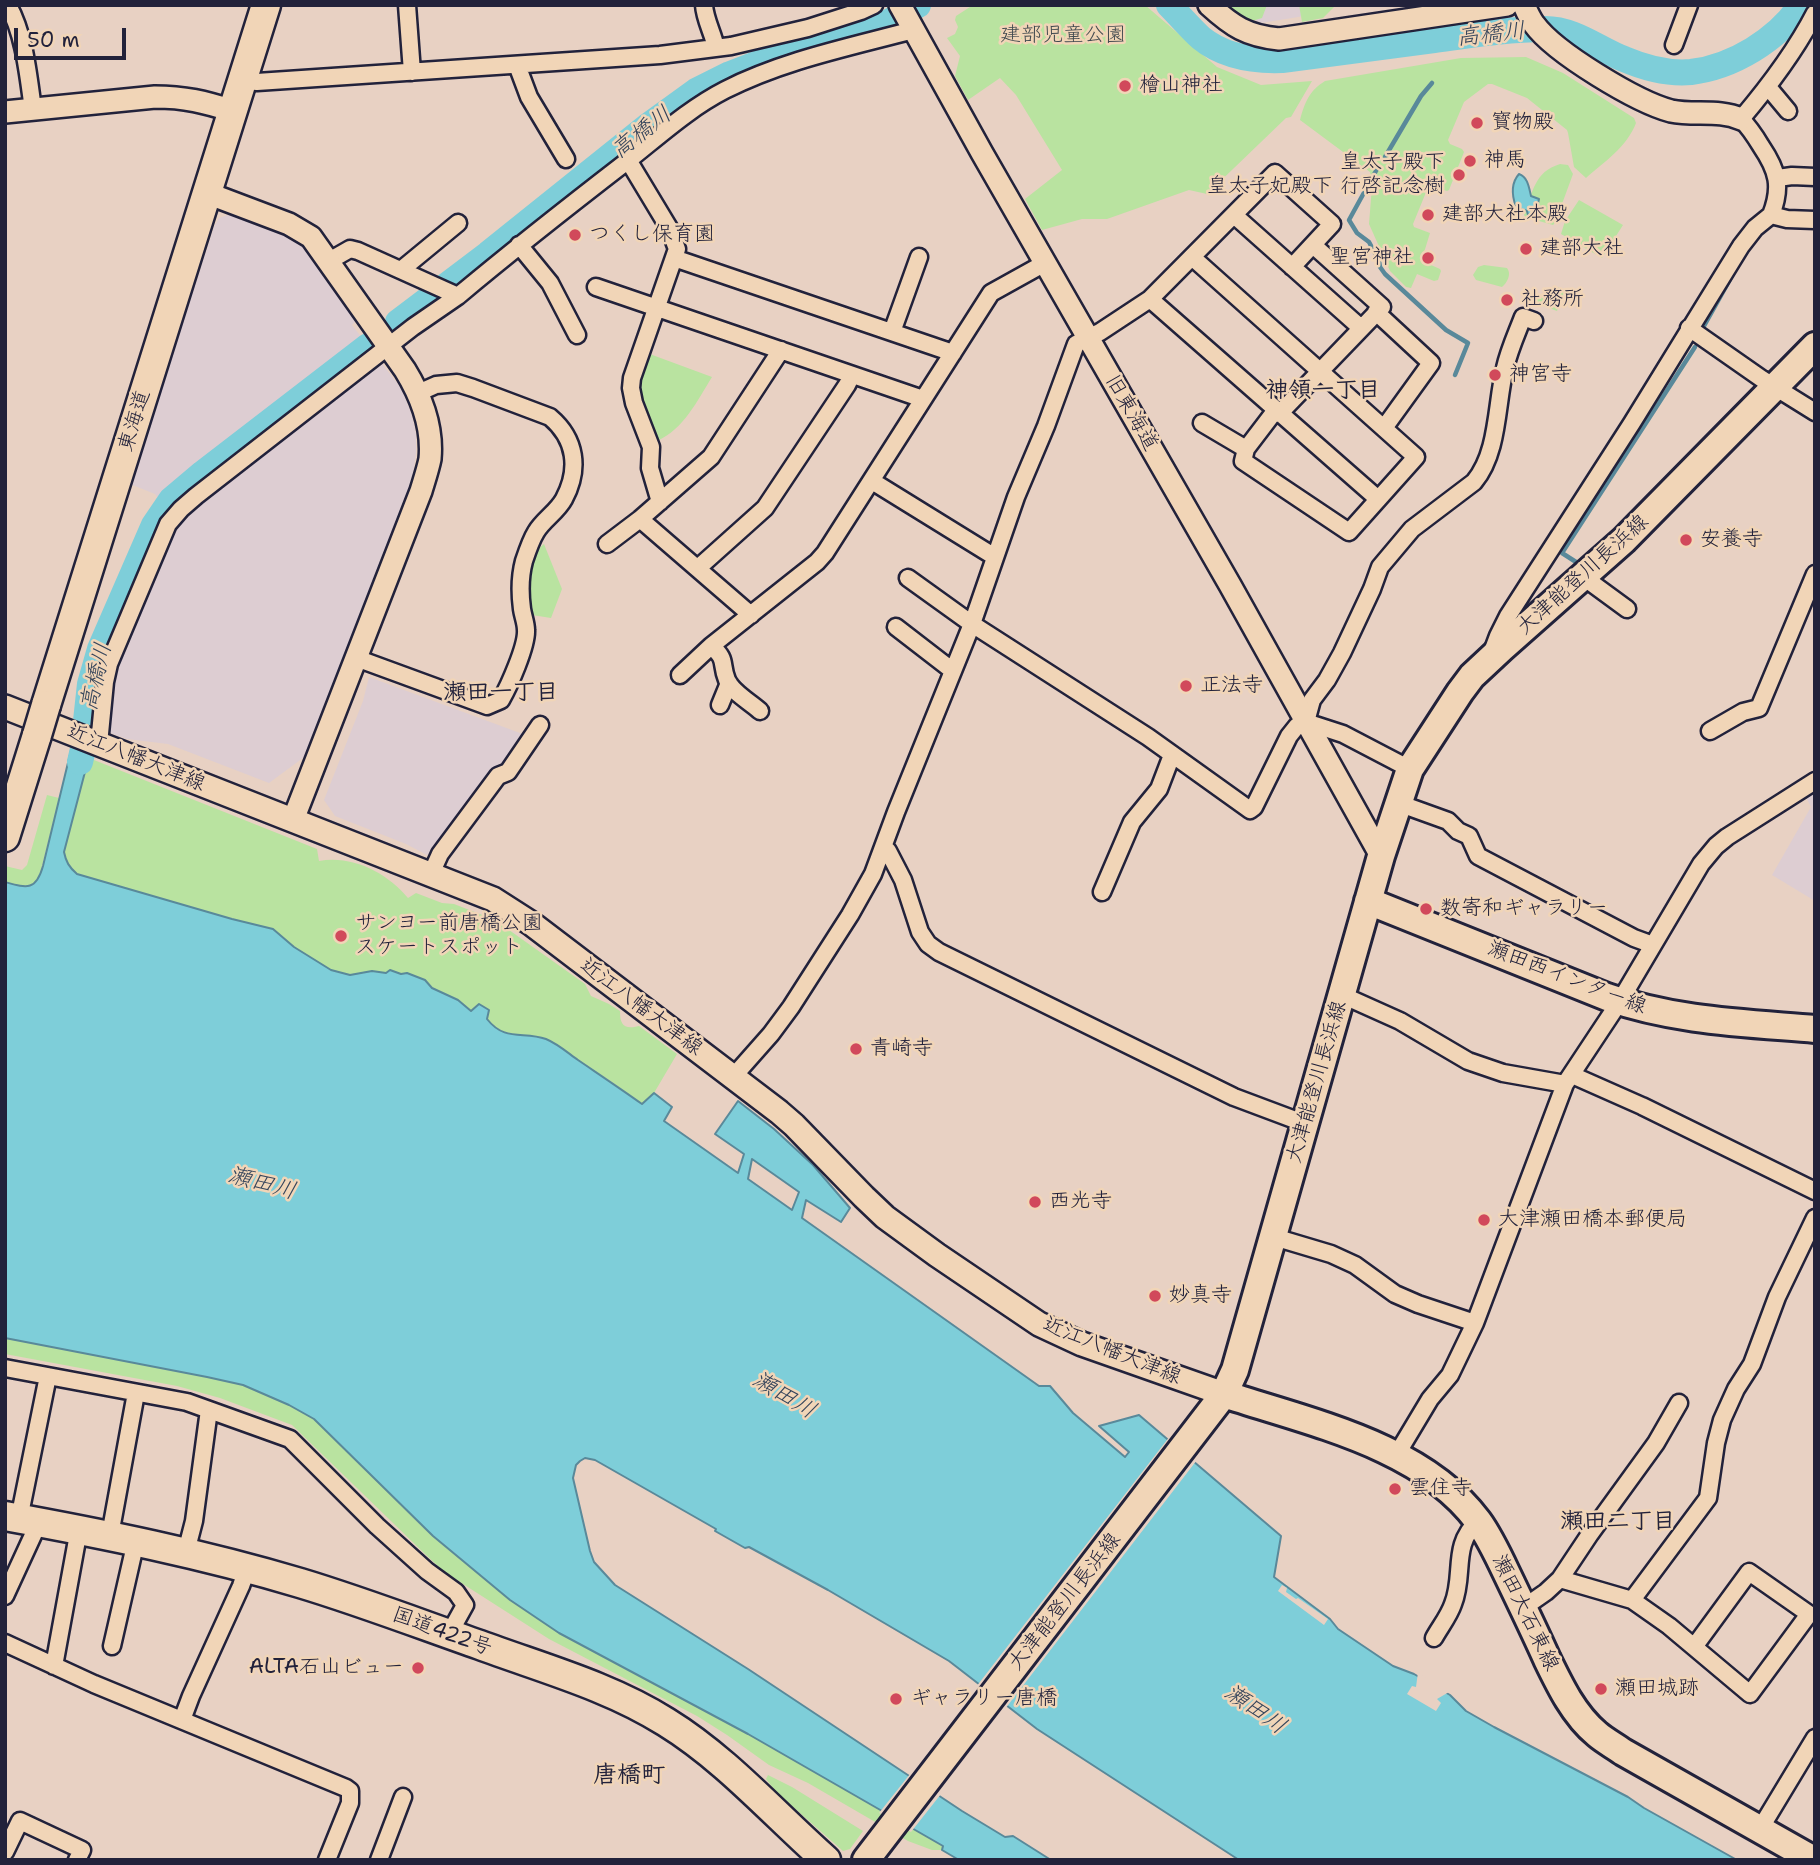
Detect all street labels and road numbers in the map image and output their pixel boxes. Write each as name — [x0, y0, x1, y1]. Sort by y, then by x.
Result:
street label: 旧東海道 — [1099, 370, 1163, 456]
street label: 東海道 — [114, 387, 156, 455]
street label: 大津能登川長浜線 — [1512, 509, 1654, 641]
street label: 近江八幡大津線 — [63, 719, 209, 797]
street label: 瀬田西インター線 — [1484, 936, 1650, 1020]
street label: 近江八幡大津線 — [575, 953, 707, 1061]
street label: 大津能登川長浜線 — [1282, 998, 1352, 1166]
street label: 近江八幡大津線 — [1039, 1312, 1185, 1390]
street label: 大津能登川長浜線 — [1003, 1528, 1127, 1676]
street label: 瀬田大石東線 — [1486, 1551, 1564, 1675]
street label: 国道422号 — [389, 1602, 495, 1662]

